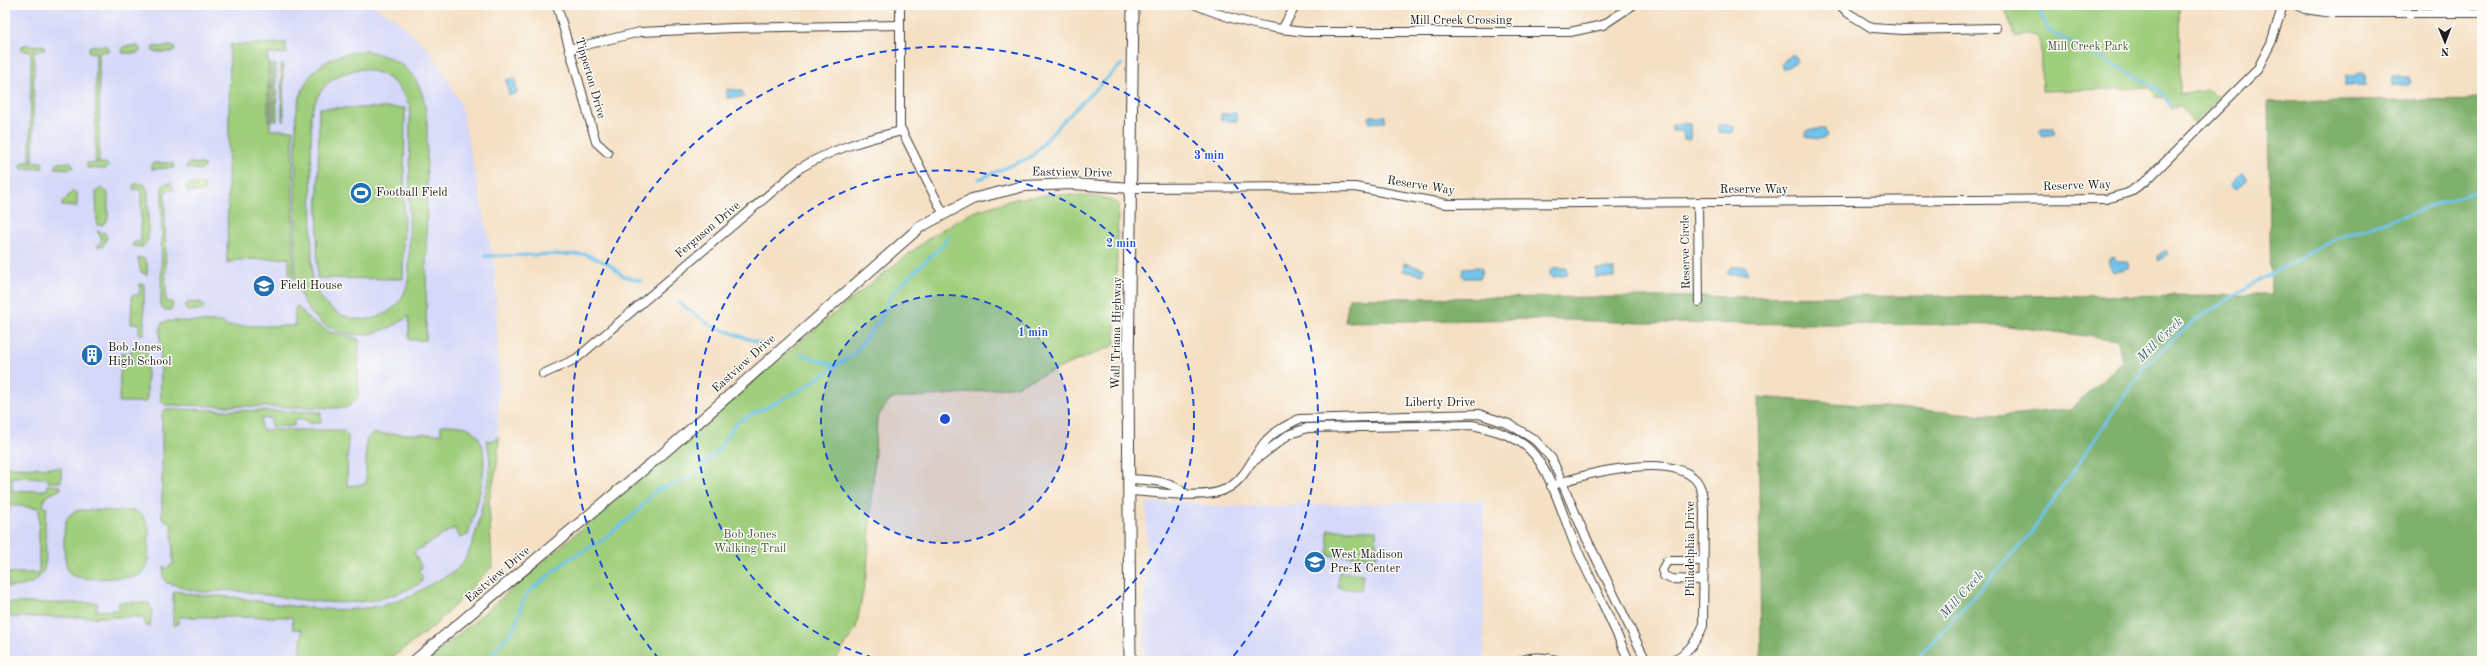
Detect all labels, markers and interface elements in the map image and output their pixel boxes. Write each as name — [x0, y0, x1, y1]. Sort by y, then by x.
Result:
street label: Mill Creek Crossing — [1410, 15, 1513, 27]
north arrow — [2425, 22, 2465, 62]
street label: Tipperton Drive — [573, 36, 607, 120]
park label: Mill Creek Park — [2047, 41, 2129, 53]
text: N — [2440, 45, 2449, 56]
text: 3 min — [1194, 150, 1224, 162]
street label: Eastview Drive — [1032, 166, 1113, 180]
street label: Reserve Way — [1386, 175, 1456, 197]
street label: Reserve Way — [2043, 179, 2112, 193]
sports icon: Football Field — [348, 180, 374, 206]
street label: Reserve Way — [1720, 184, 1789, 196]
place label: Football Field — [376, 187, 448, 199]
street label: Ferguson Drive — [673, 199, 743, 260]
street label: Reserve Circle — [1679, 214, 1693, 289]
text: 2 min — [1106, 238, 1136, 250]
school or university icon: Field House — [251, 273, 277, 299]
street label: Wall Triana Highway — [1110, 276, 1124, 389]
place label: Field House — [280, 280, 343, 292]
water label: Mill Creek — [2134, 315, 2186, 366]
text: 1 min — [1018, 327, 1048, 339]
street label: Eastview Drive — [710, 332, 778, 395]
building icon: Bob Jones High School — [79, 342, 105, 368]
place label: Bob Jones High School — [108, 342, 171, 368]
street label: Liberty Drive — [1405, 397, 1476, 409]
centre of rings — [938, 412, 952, 426]
street label: Philadelphia Drive — [1685, 500, 1697, 597]
park label: Bob Jones Walking Trail — [714, 529, 786, 555]
street label: Eastview Drive — [463, 544, 533, 605]
school or university icon: West Madison Pre-K Center — [1302, 549, 1328, 575]
place label: West Madison Pre-K Center — [1330, 549, 1404, 575]
water label: Mill Creek — [1937, 569, 1986, 622]

